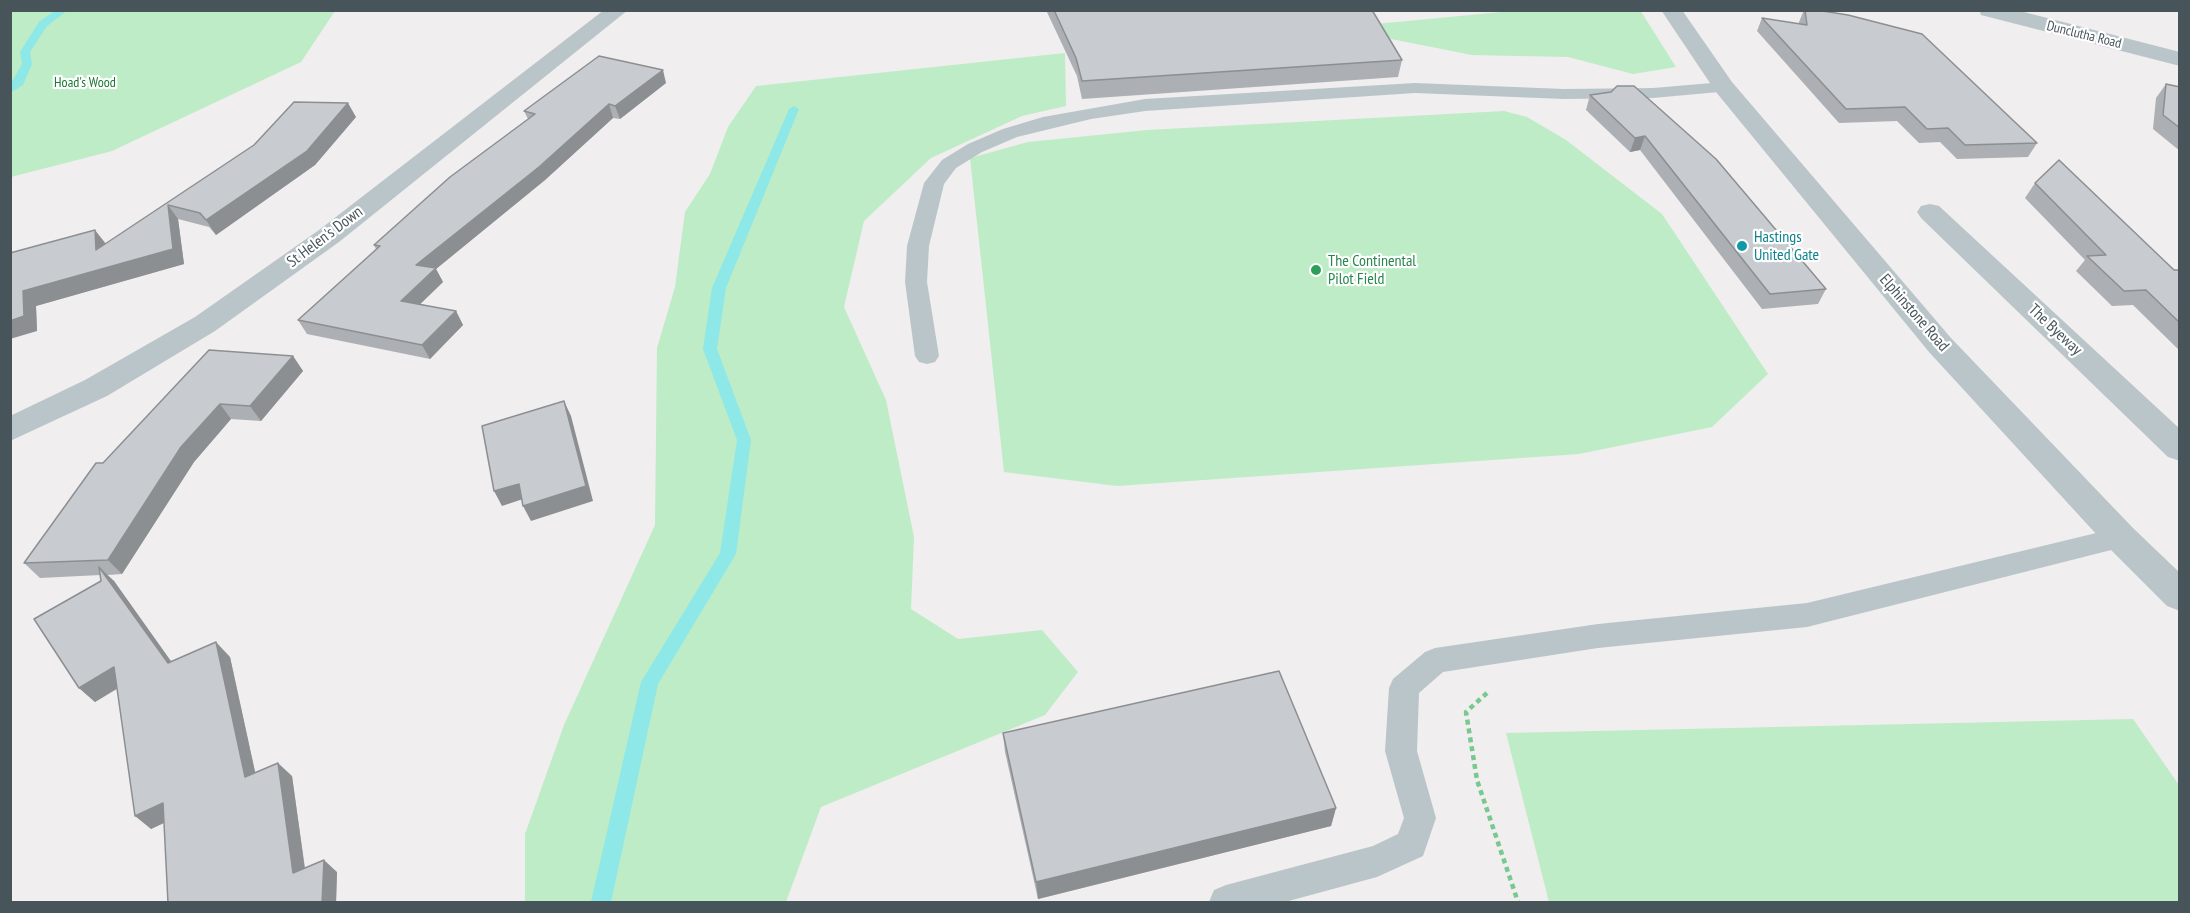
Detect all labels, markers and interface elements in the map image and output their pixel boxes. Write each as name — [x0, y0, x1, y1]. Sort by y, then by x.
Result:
street label: Dunclutha Road — [2045, 18, 2123, 52]
park label: Hoad's Wood — [54, 75, 116, 91]
street label: St Helen's Down — [283, 202, 367, 272]
place label: Hastings United Gate — [1754, 227, 1819, 265]
marker: Hastings United Gate — [1735, 239, 1749, 253]
place label: The Continental Pilot Field — [1328, 251, 1416, 289]
marker: The Continental Pilot Field — [1309, 263, 1323, 277]
street label: Elphinstone Road — [1875, 270, 1953, 356]
street label: The Byeway — [2024, 300, 2086, 360]

